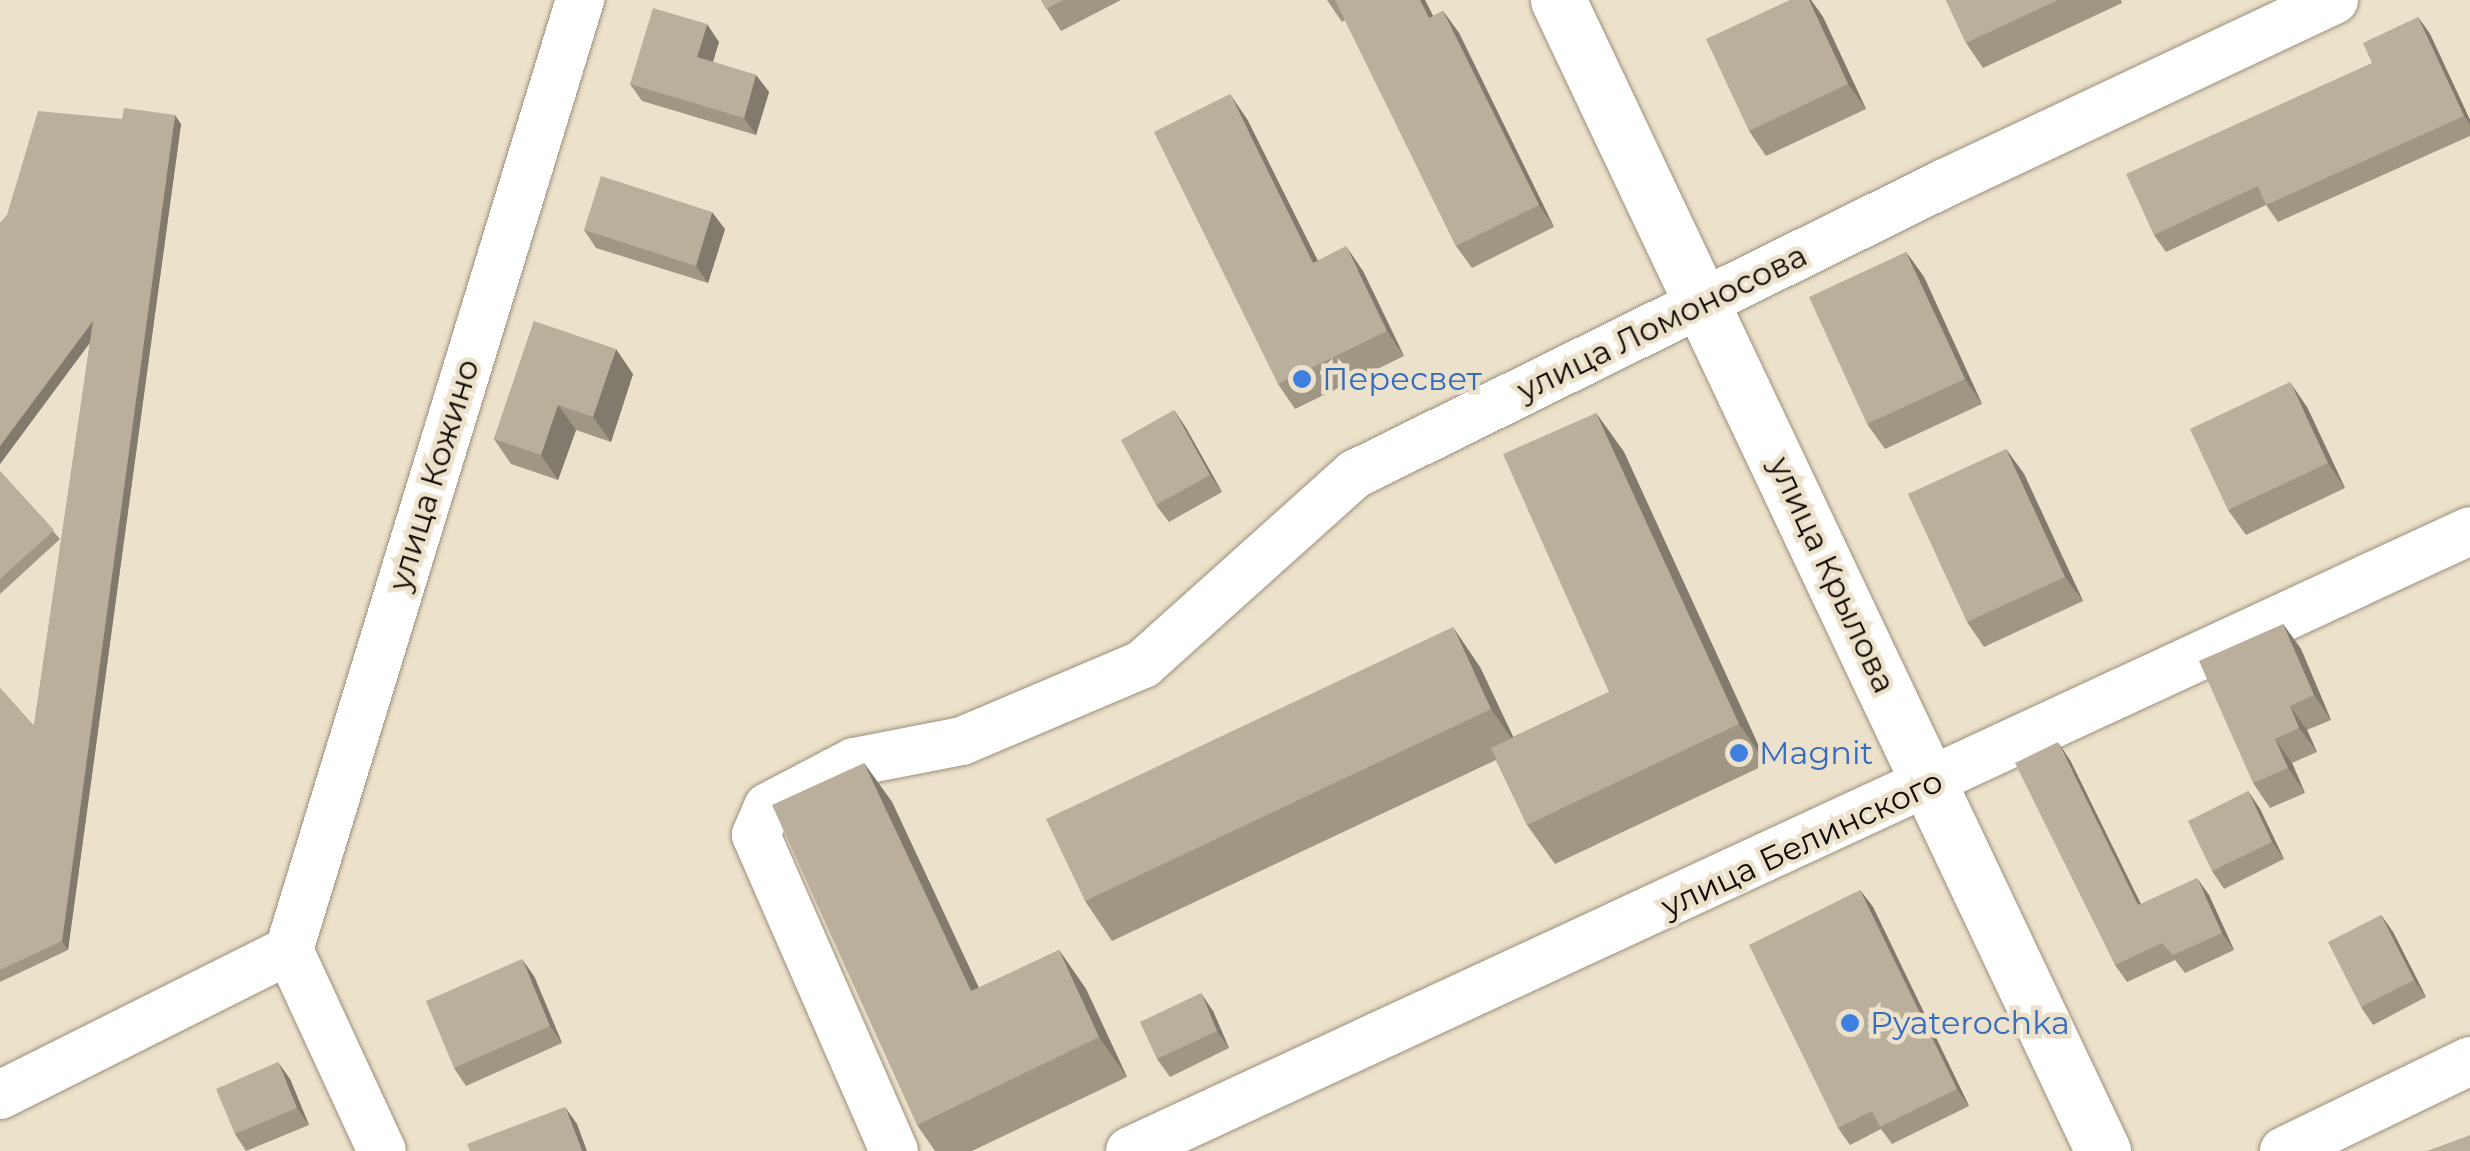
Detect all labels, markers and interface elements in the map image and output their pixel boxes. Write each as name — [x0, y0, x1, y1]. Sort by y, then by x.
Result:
street label: улица Ломоносова — [1511, 236, 1813, 410]
street label: улица Кожино — [381, 355, 487, 595]
place label: Пересвет — [1322, 360, 1482, 398]
marker: Пересвет — [1291, 368, 1313, 390]
street label: улица Крылова — [1760, 451, 1904, 699]
place label: Magnit — [1759, 734, 1873, 772]
marker: Magnit — [1728, 742, 1750, 764]
street label: улица Белинского — [1655, 762, 1949, 926]
place label: Pyaterochka — [1870, 1004, 2070, 1042]
marker: Pyaterochka — [1839, 1012, 1861, 1034]

